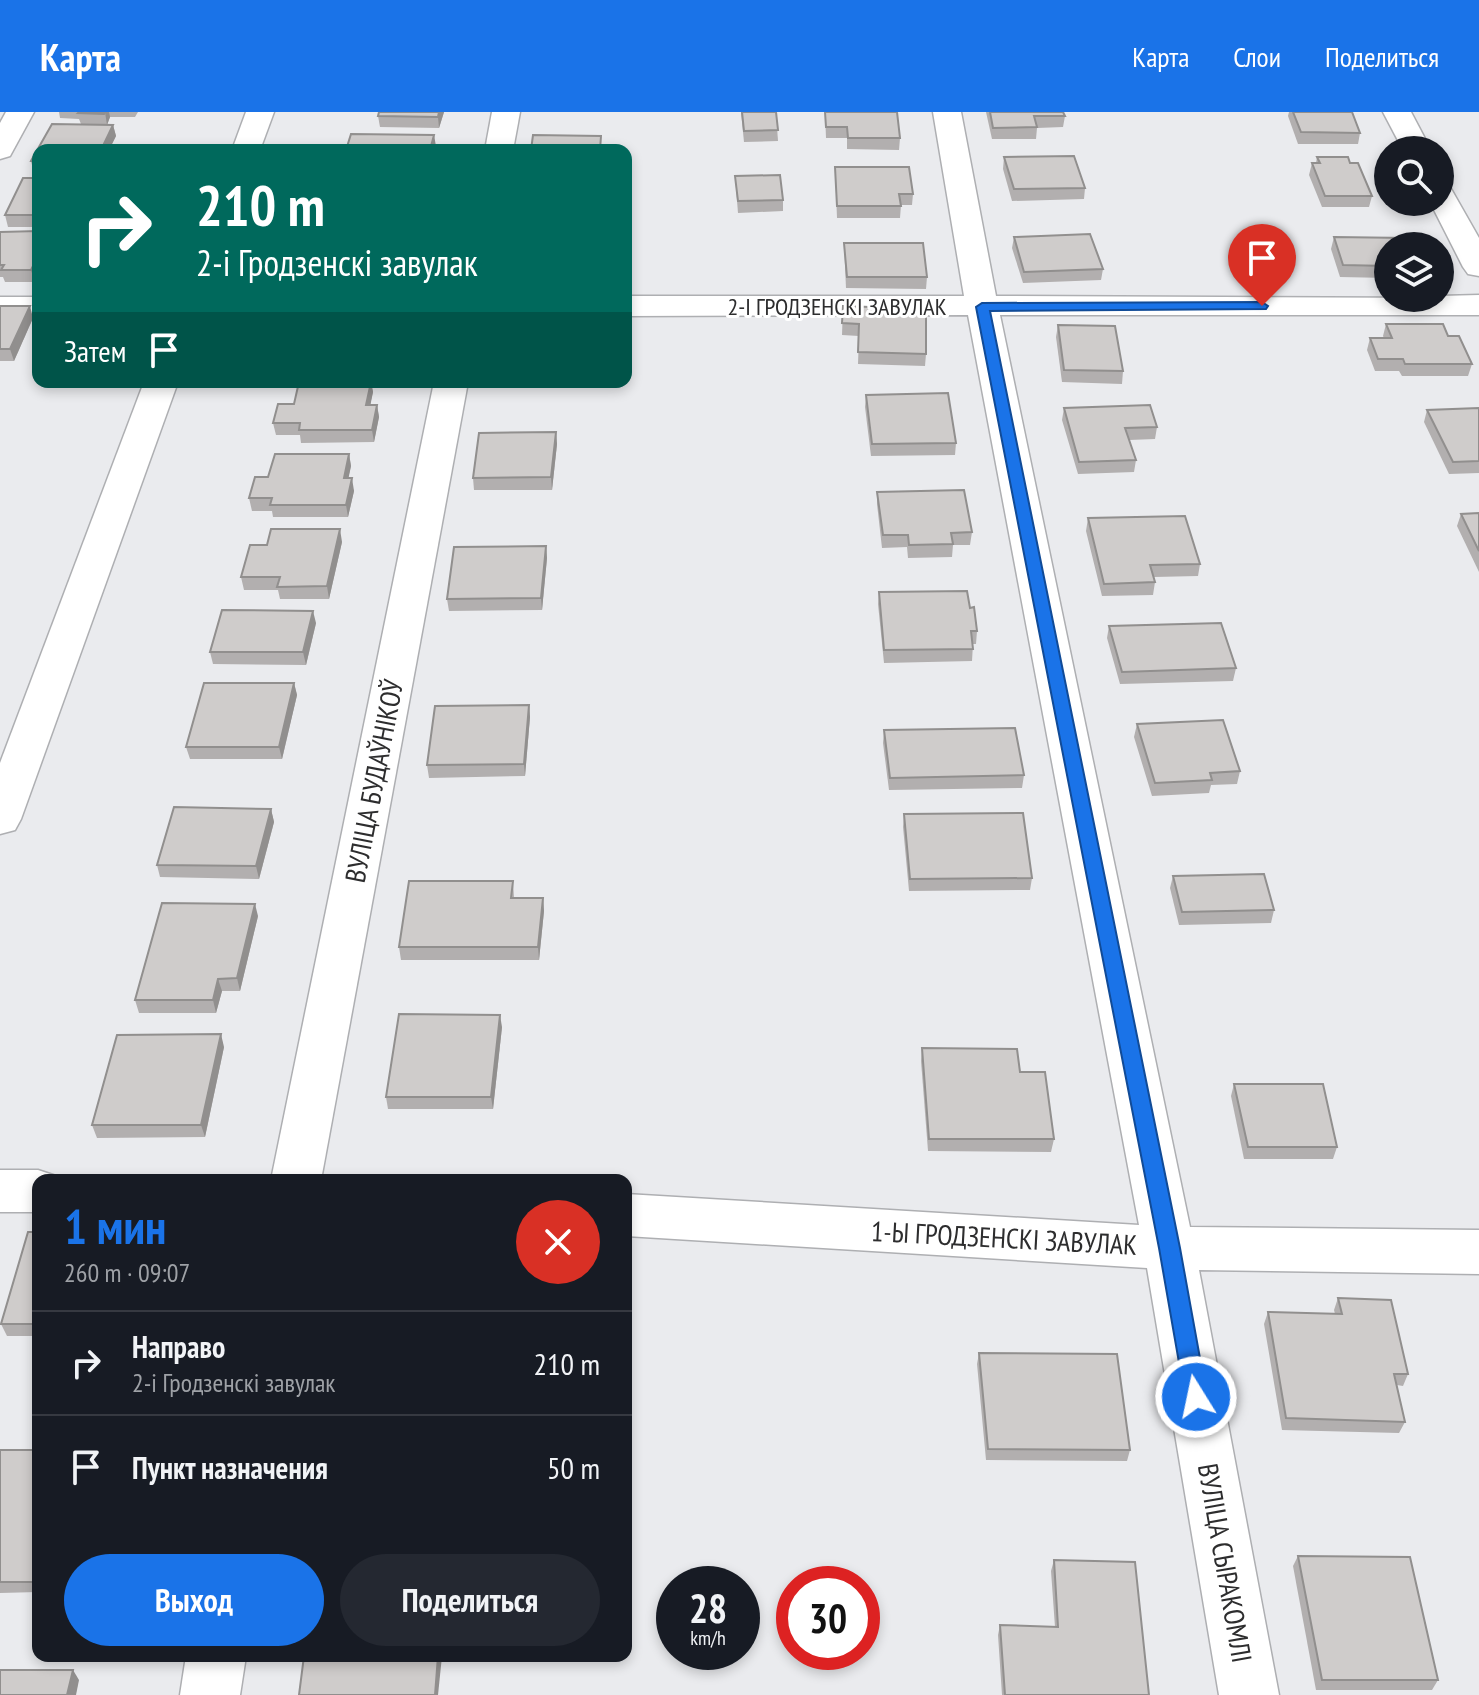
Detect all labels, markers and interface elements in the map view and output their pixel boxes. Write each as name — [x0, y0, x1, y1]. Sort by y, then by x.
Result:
text: Карта — [40, 32, 121, 81]
text: Карта — [1132, 38, 1189, 75]
text: Слои — [1233, 38, 1281, 75]
text: Поделиться — [1325, 38, 1439, 75]
map controls — [1374, 136, 1454, 312]
button: search — [1374, 136, 1454, 216]
text: 210 m — [196, 169, 325, 241]
icon: right — [64, 176, 168, 280]
pin — [1228, 224, 1296, 306]
button: layers — [1374, 232, 1454, 312]
icon: arrive — [1240, 236, 1284, 280]
text: 2-і Гродзенскі завулак — [196, 239, 478, 286]
street label: 2-І ГРОДЗЕНСКІ ЗАВУЛАК — [727, 291, 947, 322]
icon: arrive — [142, 328, 186, 372]
text: Затем — [64, 331, 126, 370]
street label: ВУЛІЦА БУДАЎНІКОЎ — [336, 676, 411, 886]
text: 1 мин — [64, 1195, 166, 1257]
button: close — [516, 1200, 600, 1284]
street label: 1-Ы ГРОДЗЕНСКІ ЗАВУЛАК — [870, 1212, 1138, 1263]
text: 260 m · 09:07 — [64, 1256, 190, 1289]
text: Направо — [132, 1327, 225, 1366]
icon: right — [64, 1341, 108, 1385]
text: 210 m — [534, 1344, 600, 1383]
position arrow — [1154, 1355, 1238, 1439]
text: 2-і Гродзенскі завулак — [132, 1366, 335, 1399]
icon: arrive — [64, 1445, 108, 1489]
text: Пункт назначения — [132, 1448, 328, 1487]
text: 50 m — [547, 1448, 600, 1487]
street label: ВУЛІЦА СЫРАКОМЛІ — [1190, 1460, 1261, 1665]
button: Выход — [64, 1554, 324, 1646]
button: Поделиться — [340, 1554, 600, 1646]
speed limit sign: 30 — [776, 1566, 880, 1670]
text: 28 — [689, 1582, 727, 1634]
text: km/h — [690, 1625, 726, 1651]

